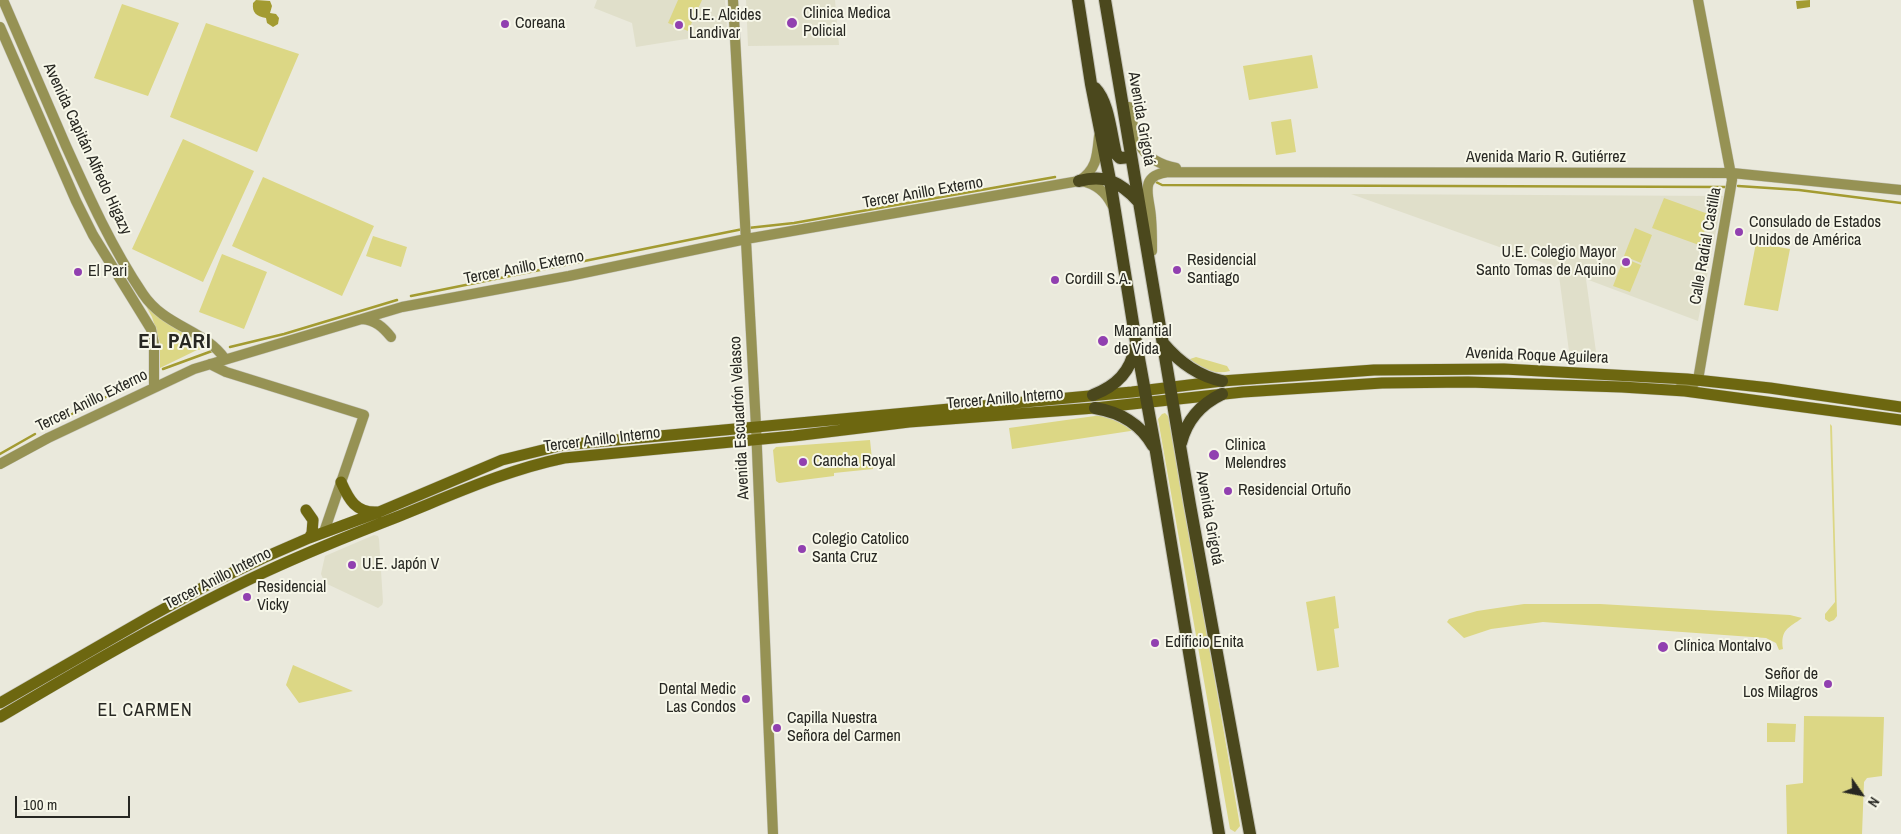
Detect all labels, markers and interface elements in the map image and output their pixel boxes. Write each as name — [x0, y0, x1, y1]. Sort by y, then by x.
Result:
place label: Clinica Medica Policial — [803, 4, 891, 42]
place label: U.E. Alcides Landivar — [689, 6, 761, 44]
place label: Coreana — [515, 14, 565, 34]
marker: Clinica Medica Policial — [785, 16, 799, 30]
marker: Coreana — [499, 18, 511, 30]
marker: U.E. Alcides Landivar — [673, 19, 685, 31]
street label: Avenida Capitán Alfredo Higazy — [39, 60, 135, 238]
street label: Avenida Grigotá — [1123, 70, 1159, 168]
street label: Avenida Mario R. Gutiérrez — [1466, 148, 1626, 168]
street label: Tercer Anillo Externo — [861, 173, 985, 213]
street label: Calle Radial Castilla — [1686, 186, 1726, 306]
place label: Consulado de Estados Unidos de América — [1749, 213, 1881, 251]
marker: Consulado de Estados Unidos de América — [1733, 226, 1745, 238]
place label: U.E. Colegio Mayor Santo Tomas de Aquino — [1476, 243, 1616, 281]
street label: Tercer Anillo Externo — [462, 247, 586, 289]
place label: Residencial Santiago — [1187, 251, 1256, 289]
marker: U.E. Colegio Mayor Santo Tomas de Aquino — [1620, 256, 1632, 268]
place label: El Pari — [88, 262, 127, 282]
marker: Residencial Santiago — [1171, 264, 1183, 276]
marker: El Pari — [72, 266, 84, 278]
place label: Cordill S.A. — [1065, 270, 1131, 290]
marker: Cordill S.A. — [1049, 274, 1061, 286]
place label: Manantial de Vida — [1114, 322, 1172, 360]
district label: EL PARI — [137, 329, 213, 355]
marker: Manantial de Vida — [1096, 334, 1110, 348]
street label: Avenida Escuadrón Velasco — [726, 336, 754, 500]
street label: Avenida Roque Aguilera — [1465, 344, 1609, 368]
street label: Tercer Anillo Externo — [33, 366, 151, 436]
street label: Tercer Anillo Interno — [946, 384, 1064, 414]
street label: Tercer Anillo Interno — [543, 423, 661, 457]
place label: Clinica Melendres — [1225, 436, 1286, 474]
marker: Clinica Melendres — [1207, 448, 1221, 462]
place label: Cancha Royal — [813, 452, 895, 472]
marker: Cancha Royal — [797, 456, 809, 468]
street label: Avenida Grigotá — [1191, 469, 1227, 567]
place label: Residencial Ortuño — [1238, 481, 1351, 501]
marker: Residencial Ortuño — [1222, 485, 1234, 497]
place label: Colegio Catolico Santa Cruz — [812, 530, 909, 568]
marker: Colegio Catolico Santa Cruz — [796, 543, 808, 555]
street label: Tercer Anillo Interno — [161, 544, 275, 614]
place label: U.E. Japón V — [362, 555, 439, 575]
marker: U.E. Japón V — [346, 559, 358, 571]
place label: Residencial Vicky — [257, 578, 326, 616]
marker: Residencial Vicky — [241, 591, 253, 603]
place label: Edificio Enita — [1165, 633, 1244, 653]
marker: Edificio Enita — [1149, 637, 1161, 649]
place label: Clínica Montalvo — [1674, 637, 1772, 657]
marker: Clínica Montalvo — [1656, 640, 1670, 654]
place label: Señor de Los Milagros — [1743, 665, 1818, 703]
marker: Señor de Los Milagros — [1822, 678, 1834, 690]
place label: Dental Medic Las Condos — [659, 680, 736, 718]
marker: Dental Medic Las Condos — [740, 693, 752, 705]
district label: EL CARMEN — [96, 700, 194, 722]
place label: Capilla Nuestra Señora del Carmen — [787, 709, 901, 747]
marker: Capilla Nuestra Señora del Carmen — [771, 722, 783, 734]
north arrow — [1836, 769, 1886, 819]
scale bar — [18, 786, 132, 818]
text: 100 m — [23, 794, 57, 815]
text: N — [1864, 794, 1883, 811]

